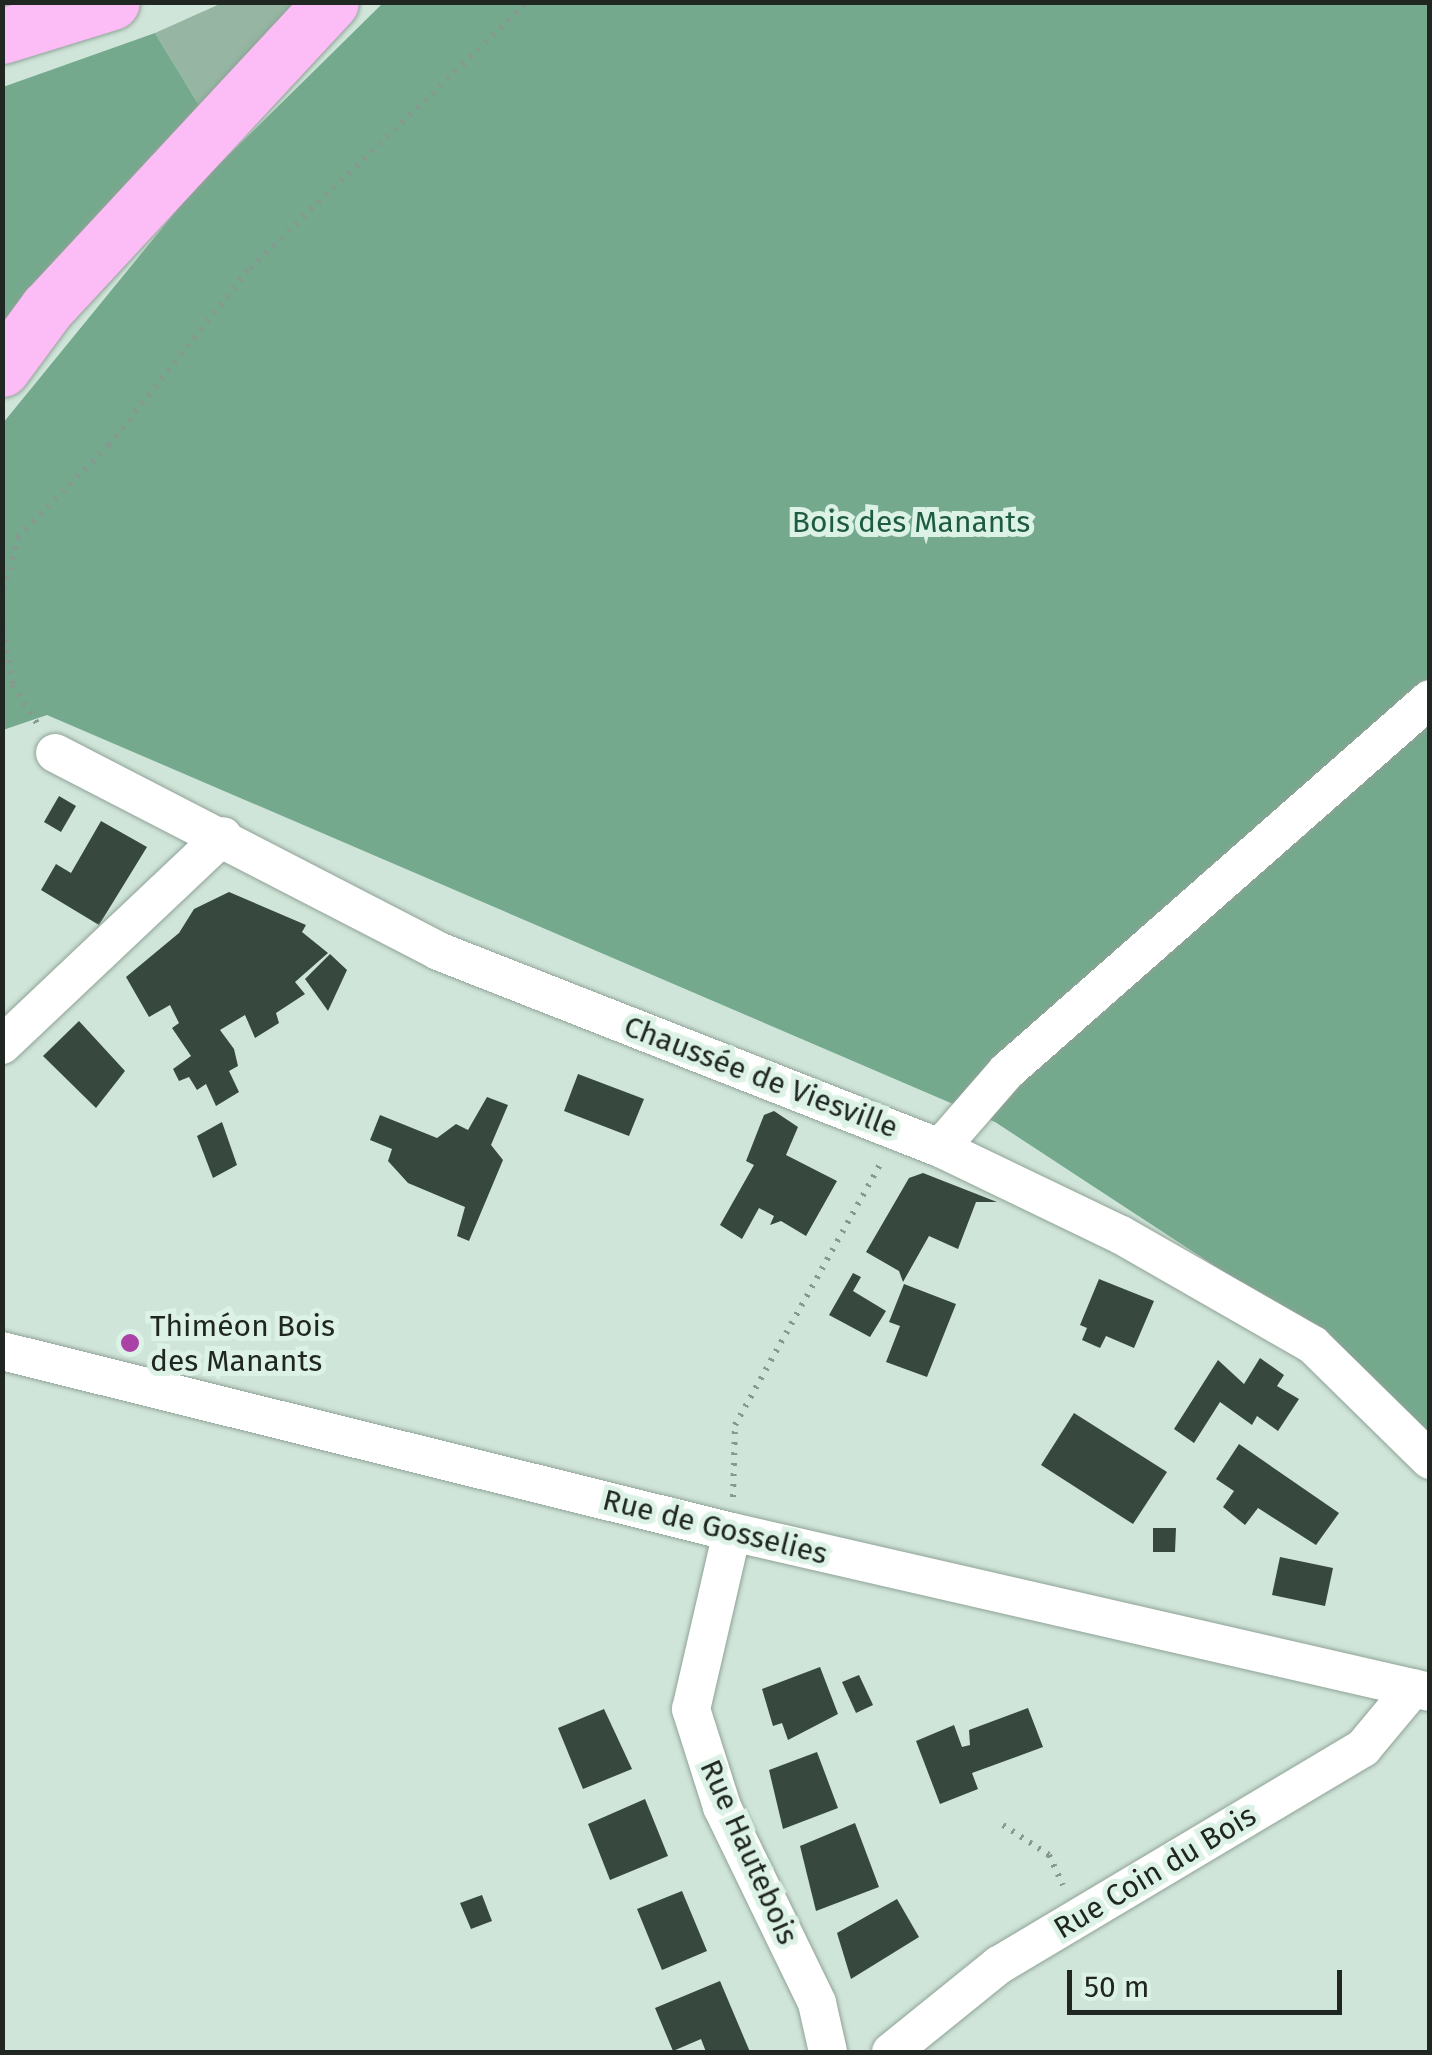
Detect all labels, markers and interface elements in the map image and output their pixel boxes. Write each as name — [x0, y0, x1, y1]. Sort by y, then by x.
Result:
park label: Bois des Manants — [792, 504, 1030, 540]
street label: Chaussée de Viesville — [619, 1008, 903, 1146]
place label: Thiméon Bois des Manants — [150, 1308, 335, 1378]
marker: Thiméon Bois des Manants — [119, 1332, 141, 1354]
street label: Rue de Gosselies — [599, 1482, 831, 1572]
street label: Rue Hautebois — [692, 1754, 806, 1950]
street label: Rue Coin du Bois — [1047, 1798, 1263, 1946]
scale bar — [1072, 1950, 1347, 2012]
text: 50 m — [1084, 1969, 1149, 2005]

